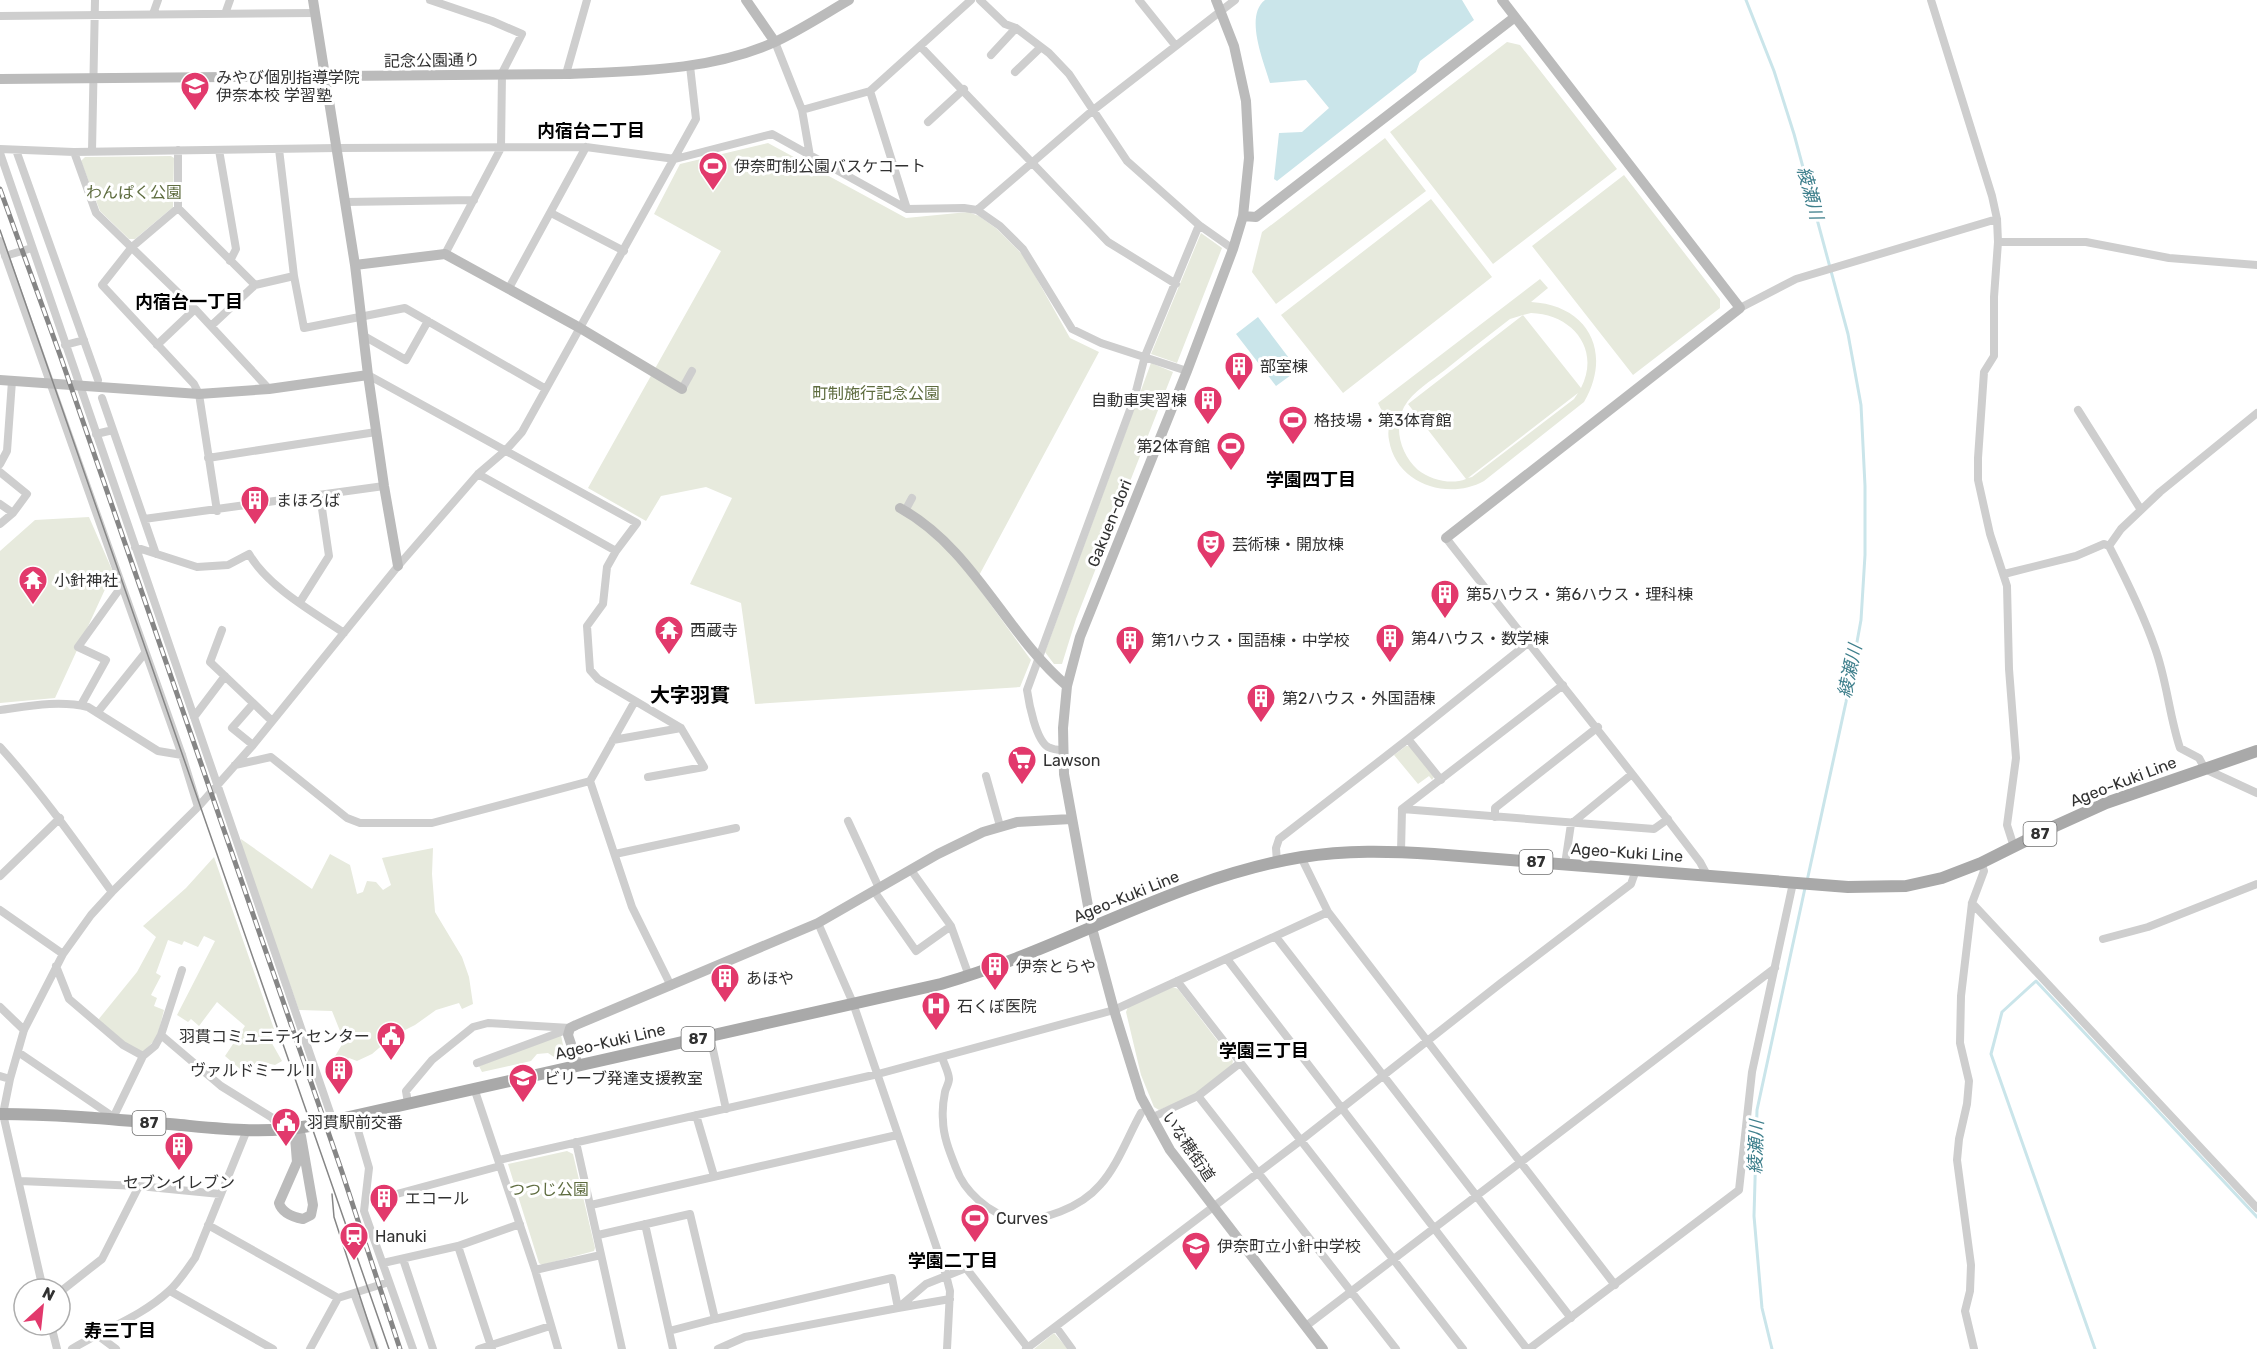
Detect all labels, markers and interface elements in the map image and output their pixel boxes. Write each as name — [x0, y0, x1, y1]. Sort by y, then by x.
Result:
street label: 記念公園通り — [384, 50, 480, 71]
place label: みやび個別指導学院 伊奈本校 学習塾 — [216, 68, 360, 105]
school or university icon: みやび個別指導学院 伊奈本校 学習塾 — [179, 70, 211, 112]
district label: 内宿台二丁目 — [537, 120, 645, 142]
sports icon: 伊奈町制公園バスケコート — [697, 150, 729, 192]
place label: 伊奈町制公園バスケコート — [734, 157, 926, 176]
water label: 綾瀬川 — [1792, 164, 1828, 224]
park label: わんぱく公園 — [86, 183, 182, 202]
district label: 内宿台一丁目 — [135, 291, 243, 313]
building icon: 部室棟 — [1223, 350, 1255, 392]
place label: 部室棟 — [1260, 357, 1308, 376]
park label: 町制施行記念公園 — [812, 384, 940, 403]
building icon: 自動車実習棟 — [1192, 384, 1224, 426]
place label: 自動車実習棟 — [1091, 391, 1187, 410]
sports icon: 格技場・第3体育館 — [1277, 404, 1309, 446]
place label: 格技場・第3体育館 — [1314, 411, 1452, 430]
sports icon: 第2体育館 — [1215, 430, 1247, 472]
place label: 第2体育館 — [1137, 437, 1210, 456]
district label: 学園四丁目 — [1266, 469, 1356, 491]
street label: Gakuen-dori — [1083, 477, 1136, 570]
building icon: まほろば — [239, 484, 271, 526]
place label: まほろば — [276, 491, 340, 510]
theatre icon: 芸術棟・開放棟 — [1195, 528, 1227, 570]
place label: 芸術棟・開放棟 — [1232, 535, 1344, 554]
temple icon: 小針神社 — [17, 564, 49, 606]
place label: 小針神社 — [54, 571, 118, 590]
building icon: 第5ハウス・第6ハウス・理科棟 — [1429, 578, 1461, 620]
place label: 第5ハウス・第6ハウス・理科棟 — [1466, 585, 1693, 604]
temple icon: 西蔵寺 — [653, 614, 685, 656]
place label: 西蔵寺 — [690, 621, 738, 640]
building icon: 第4ハウス・数学棟 — [1374, 622, 1406, 664]
building icon: 第1ハウス・国語棟・中学校 — [1114, 624, 1146, 666]
place label: 第4ハウス・数学棟 — [1411, 629, 1549, 648]
place label: 第1ハウス・国語棟・中学校 — [1151, 631, 1350, 650]
water label: 綾瀬川 — [1834, 640, 1867, 700]
building icon: 第2ハウス・外国語棟 — [1245, 682, 1277, 724]
district label: 大字羽貫 — [650, 683, 730, 707]
place label: 第2ハウス・外国語棟 — [1282, 689, 1435, 708]
supermarket icon: Lawson — [1006, 744, 1038, 786]
place label: Lawson — [1043, 751, 1100, 770]
street label: Ageo-Kuki Line — [2067, 752, 2179, 810]
road number: 87 — [2024, 822, 2056, 846]
street label: Ageo-Kuki Line — [1570, 839, 1684, 866]
road number: 87 — [1520, 850, 1552, 874]
street label: Ageo-Kuki Line — [1071, 867, 1182, 926]
building icon: 伊奈とらや — [979, 950, 1011, 992]
place label: 伊奈とらや — [1016, 957, 1096, 976]
building icon: あほや — [709, 962, 741, 1004]
place label: あほや — [746, 969, 794, 988]
hospital icon: 石くぼ医院 — [920, 990, 952, 1032]
place label: 石くぼ医院 — [957, 997, 1037, 1016]
public building icon: 羽貫コミュニティセンター — [375, 1020, 407, 1062]
street label: Ageo-Kuki Line — [553, 1020, 667, 1063]
place label: 羽貫コミュニティセンター — [179, 1027, 370, 1046]
road number: 87 — [682, 1027, 714, 1051]
district label: 学園三丁目 — [1219, 1040, 1309, 1062]
building icon: ヴァルドミールⅡ — [323, 1054, 355, 1096]
place label: ヴァルドミールⅡ — [190, 1061, 318, 1080]
school or university icon: ビリーブ発達支援教室 — [507, 1062, 539, 1104]
place label: ビリーブ発達支援教室 — [544, 1069, 703, 1088]
public building icon: 羽貫駅前交番 — [270, 1106, 302, 1148]
street label: いな穂街道 — [1158, 1108, 1219, 1185]
road number: 87 — [132, 1111, 166, 1135]
place label: 羽貫駅前交番 — [307, 1113, 403, 1132]
water label: 綾瀬川 — [1744, 1118, 1768, 1174]
building icon: セブンイレブン — [163, 1130, 195, 1172]
place label: セブンイレブン — [123, 1173, 235, 1192]
park label: つつじ公園 — [509, 1180, 589, 1199]
building icon: エコール — [368, 1182, 400, 1224]
place label: エコール — [405, 1189, 469, 1208]
sports icon: Curves — [959, 1202, 991, 1244]
place label: Curves — [996, 1209, 1048, 1228]
station icon: Hanuki — [338, 1220, 370, 1262]
place label: Hanuki — [375, 1227, 427, 1246]
school or university icon: 伊奈町立小針中学校 — [1180, 1230, 1212, 1272]
place label: 伊奈町立小針中学校 — [1217, 1237, 1361, 1256]
district label: 学園二丁目 — [908, 1250, 998, 1272]
north arrow — [12, 1277, 72, 1337]
text: N — [39, 1283, 58, 1305]
district label: 寿三丁目 — [84, 1320, 156, 1342]

